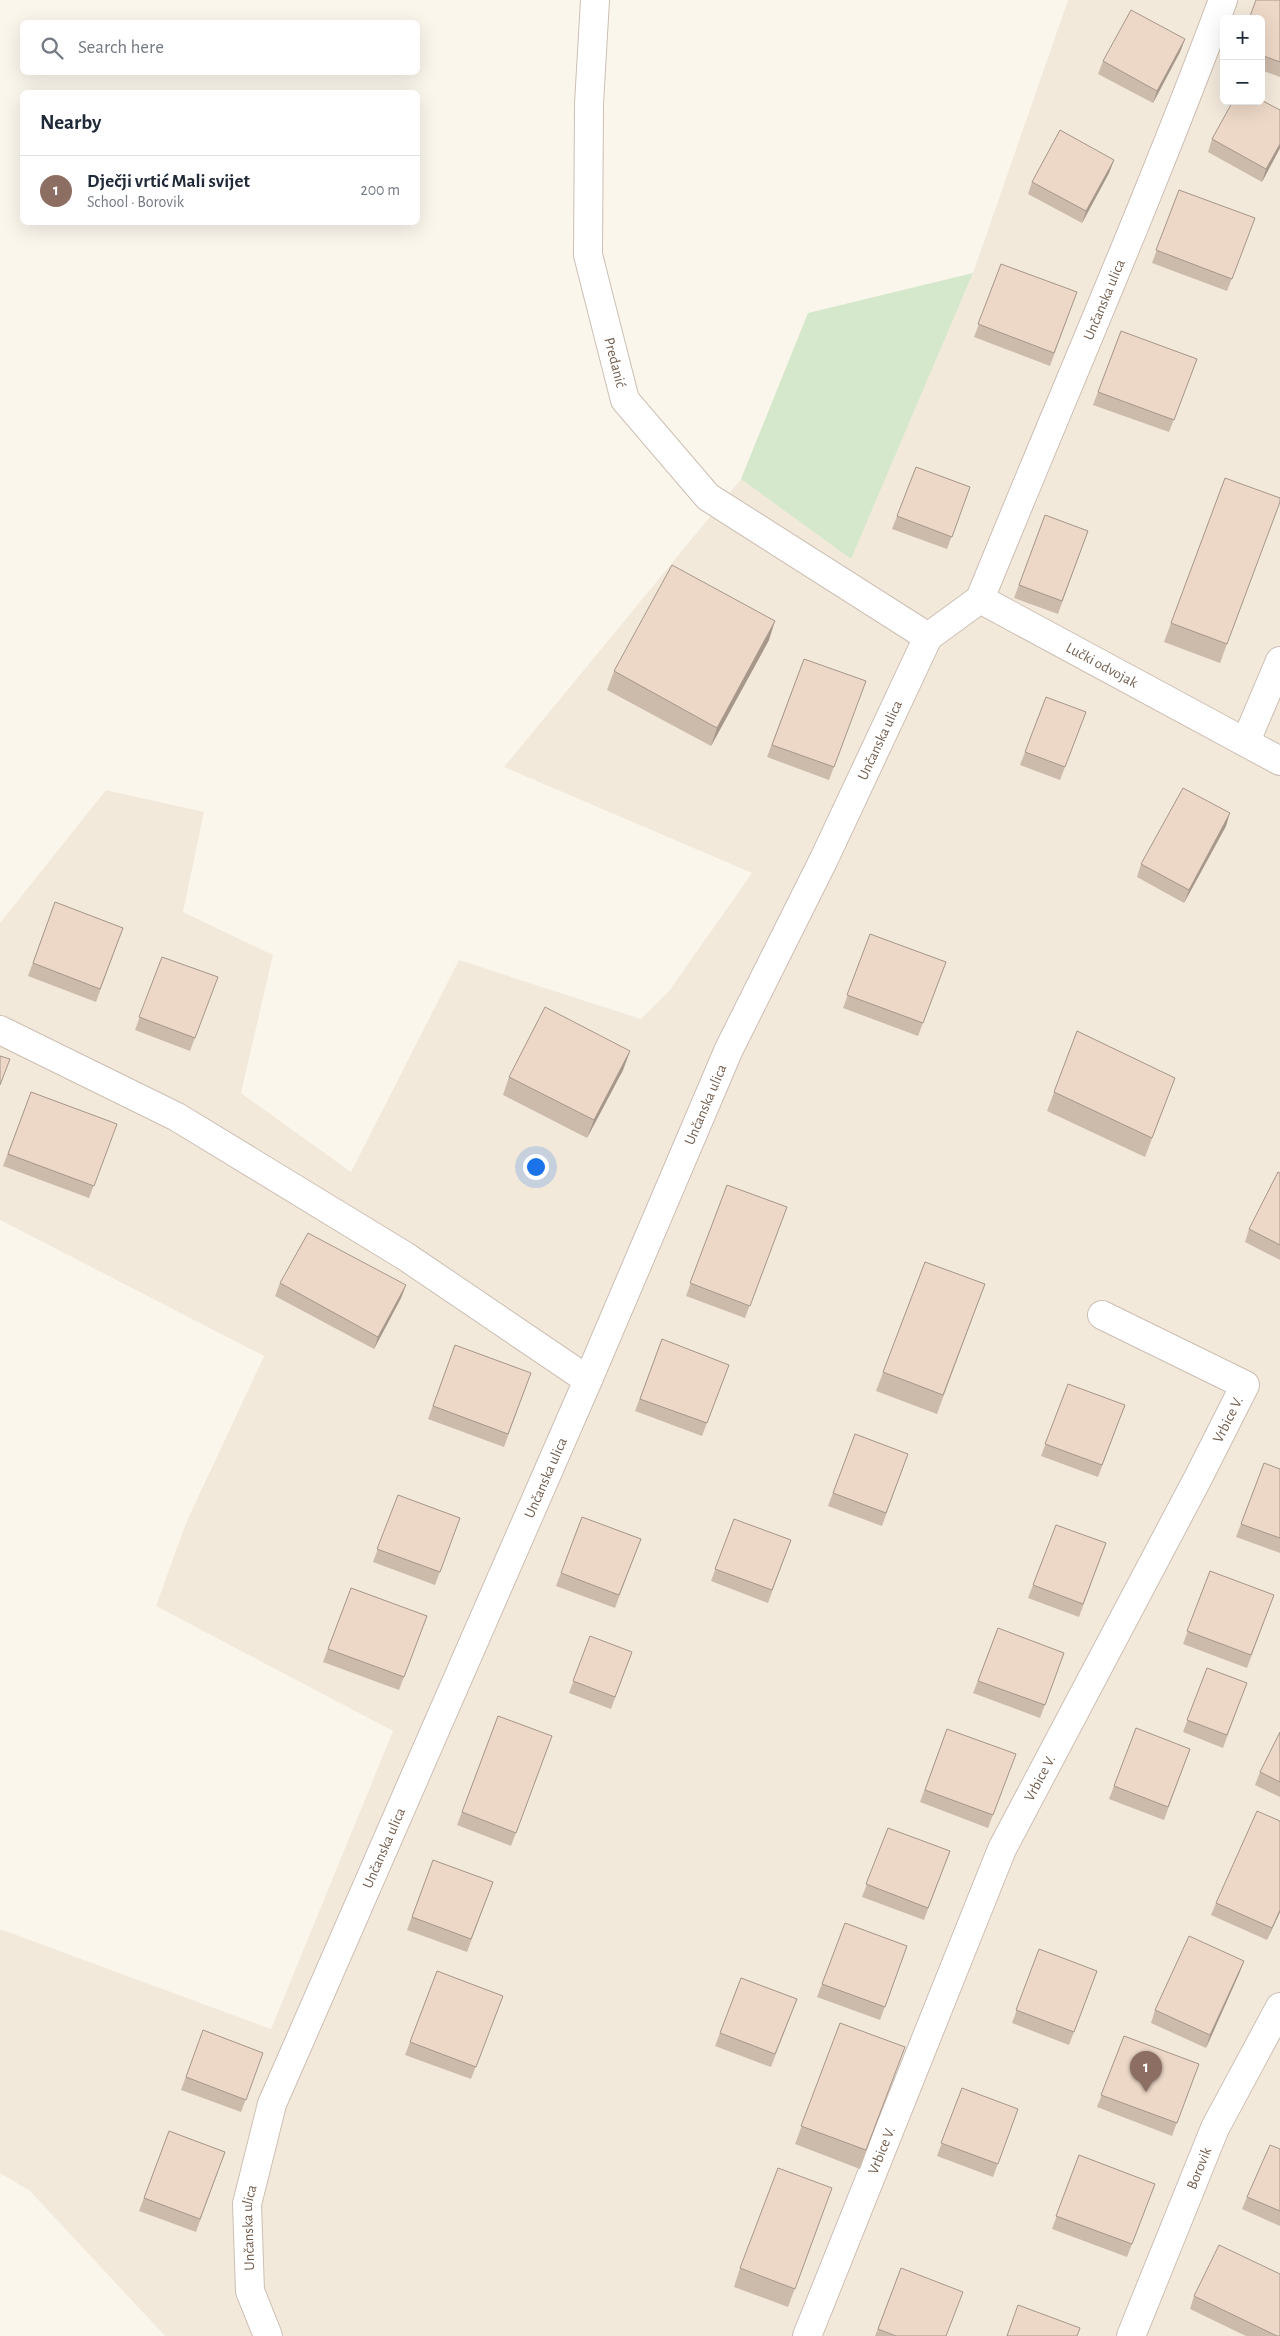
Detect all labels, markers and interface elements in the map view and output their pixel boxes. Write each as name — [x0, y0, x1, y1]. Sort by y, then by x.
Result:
map controls — [1220, 15, 1265, 105]
button: + — [1220, 15, 1265, 60]
search box — [20, 20, 420, 75]
icon: search — [38, 34, 66, 62]
text: Search here — [78, 38, 164, 57]
button: − — [1220, 60, 1265, 105]
text: Nearby — [40, 112, 101, 133]
text: Dječji vrtić Mali svijet — [87, 172, 250, 191]
text: 1 — [53, 182, 59, 198]
text: 200 m — [360, 182, 400, 198]
text: School · Borovik — [87, 194, 184, 210]
street label: Unčanska ulica — [1081, 257, 1128, 343]
street label: Predanić — [601, 336, 629, 389]
street label: Lučki odvojak — [1063, 640, 1140, 691]
street label: Unčanska ulica — [855, 698, 905, 783]
street label: Unčanska ulica — [682, 1062, 730, 1147]
your location — [523, 1154, 549, 1180]
street label: Vrbice V. — [1210, 1394, 1246, 1445]
street label: Unčanska ulica — [522, 1435, 570, 1520]
street label: Vrbice V. — [1022, 1753, 1058, 1804]
street label: Unčanska ulica — [360, 1806, 408, 1891]
pin: 1 — [1130, 2051, 1162, 2092]
street label: Vrbice V. — [866, 2125, 898, 2176]
street label: Borovik — [1184, 2145, 1214, 2192]
street label: Unčanska ulica — [240, 2183, 260, 2271]

